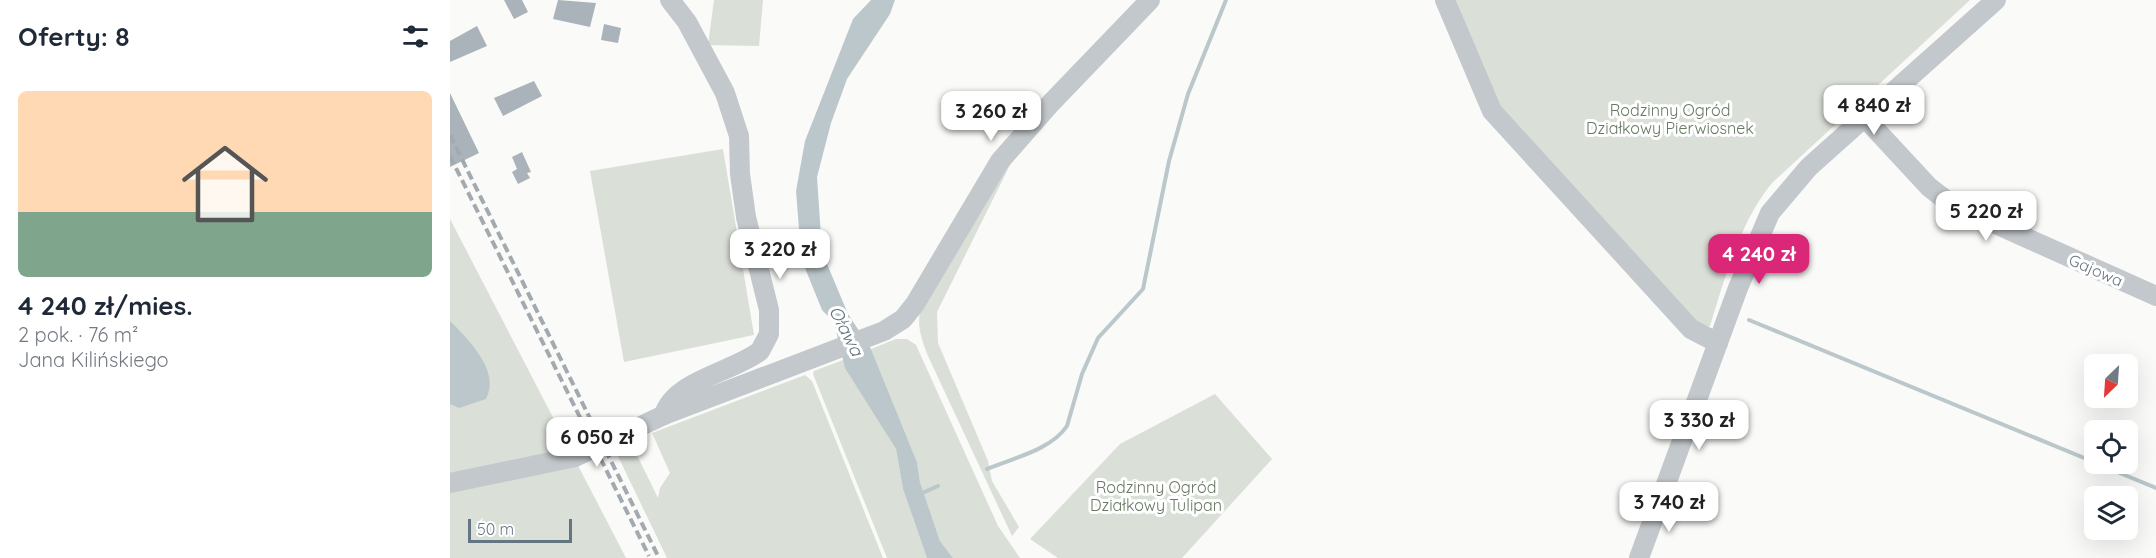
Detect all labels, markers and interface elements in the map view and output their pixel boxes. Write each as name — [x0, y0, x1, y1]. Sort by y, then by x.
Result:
text: Oferty: 8 — [18, 20, 129, 53]
icon: filters — [399, 20, 432, 53]
pin: 4 840 zł — [1812, 85, 1936, 136]
pin: 3 260 zł — [929, 91, 1053, 142]
text: 4 840 zł — [1837, 92, 1911, 117]
text: 3 260 zł — [955, 98, 1027, 123]
park label: Rodzinny Ogród Działkowy Pierwiosnek — [1586, 100, 1754, 138]
icon: home — [171, 130, 279, 238]
pin: 5 220 zł — [1924, 191, 2048, 242]
text: 5 220 zł — [1950, 198, 2022, 223]
pin: 3 220 zł — [718, 229, 842, 280]
pin: 4 240 zł — [1697, 234, 1821, 285]
text: 3 220 zł — [744, 236, 816, 261]
text: 4 240 zł — [1722, 241, 1796, 266]
street label: Gajowa — [2066, 249, 2126, 291]
text: 4 240 zł/mies. — [18, 289, 193, 322]
water label: Oława — [824, 302, 869, 361]
text: 2 pok. · 76 m² — [18, 322, 138, 347]
text: Jana Kilińskiego — [18, 347, 169, 372]
north arrow — [2084, 354, 2138, 408]
map controls — [2084, 354, 2138, 540]
pin: 3 330 zł — [1637, 400, 1761, 451]
text: 3 330 zł — [1664, 407, 1734, 432]
pin: 6 050 zł — [535, 417, 659, 468]
button: locate — [2084, 420, 2138, 474]
text: 6 050 zł — [560, 424, 634, 449]
park label: Rodzinny Ogród Działkowy Tulipan — [1090, 477, 1222, 515]
pin: 3 740 zł — [1607, 482, 1731, 533]
button: layers — [2084, 486, 2138, 540]
text: 3 740 zł — [1633, 489, 1705, 514]
scale bar — [468, 516, 572, 544]
text: 50 m — [477, 519, 514, 539]

